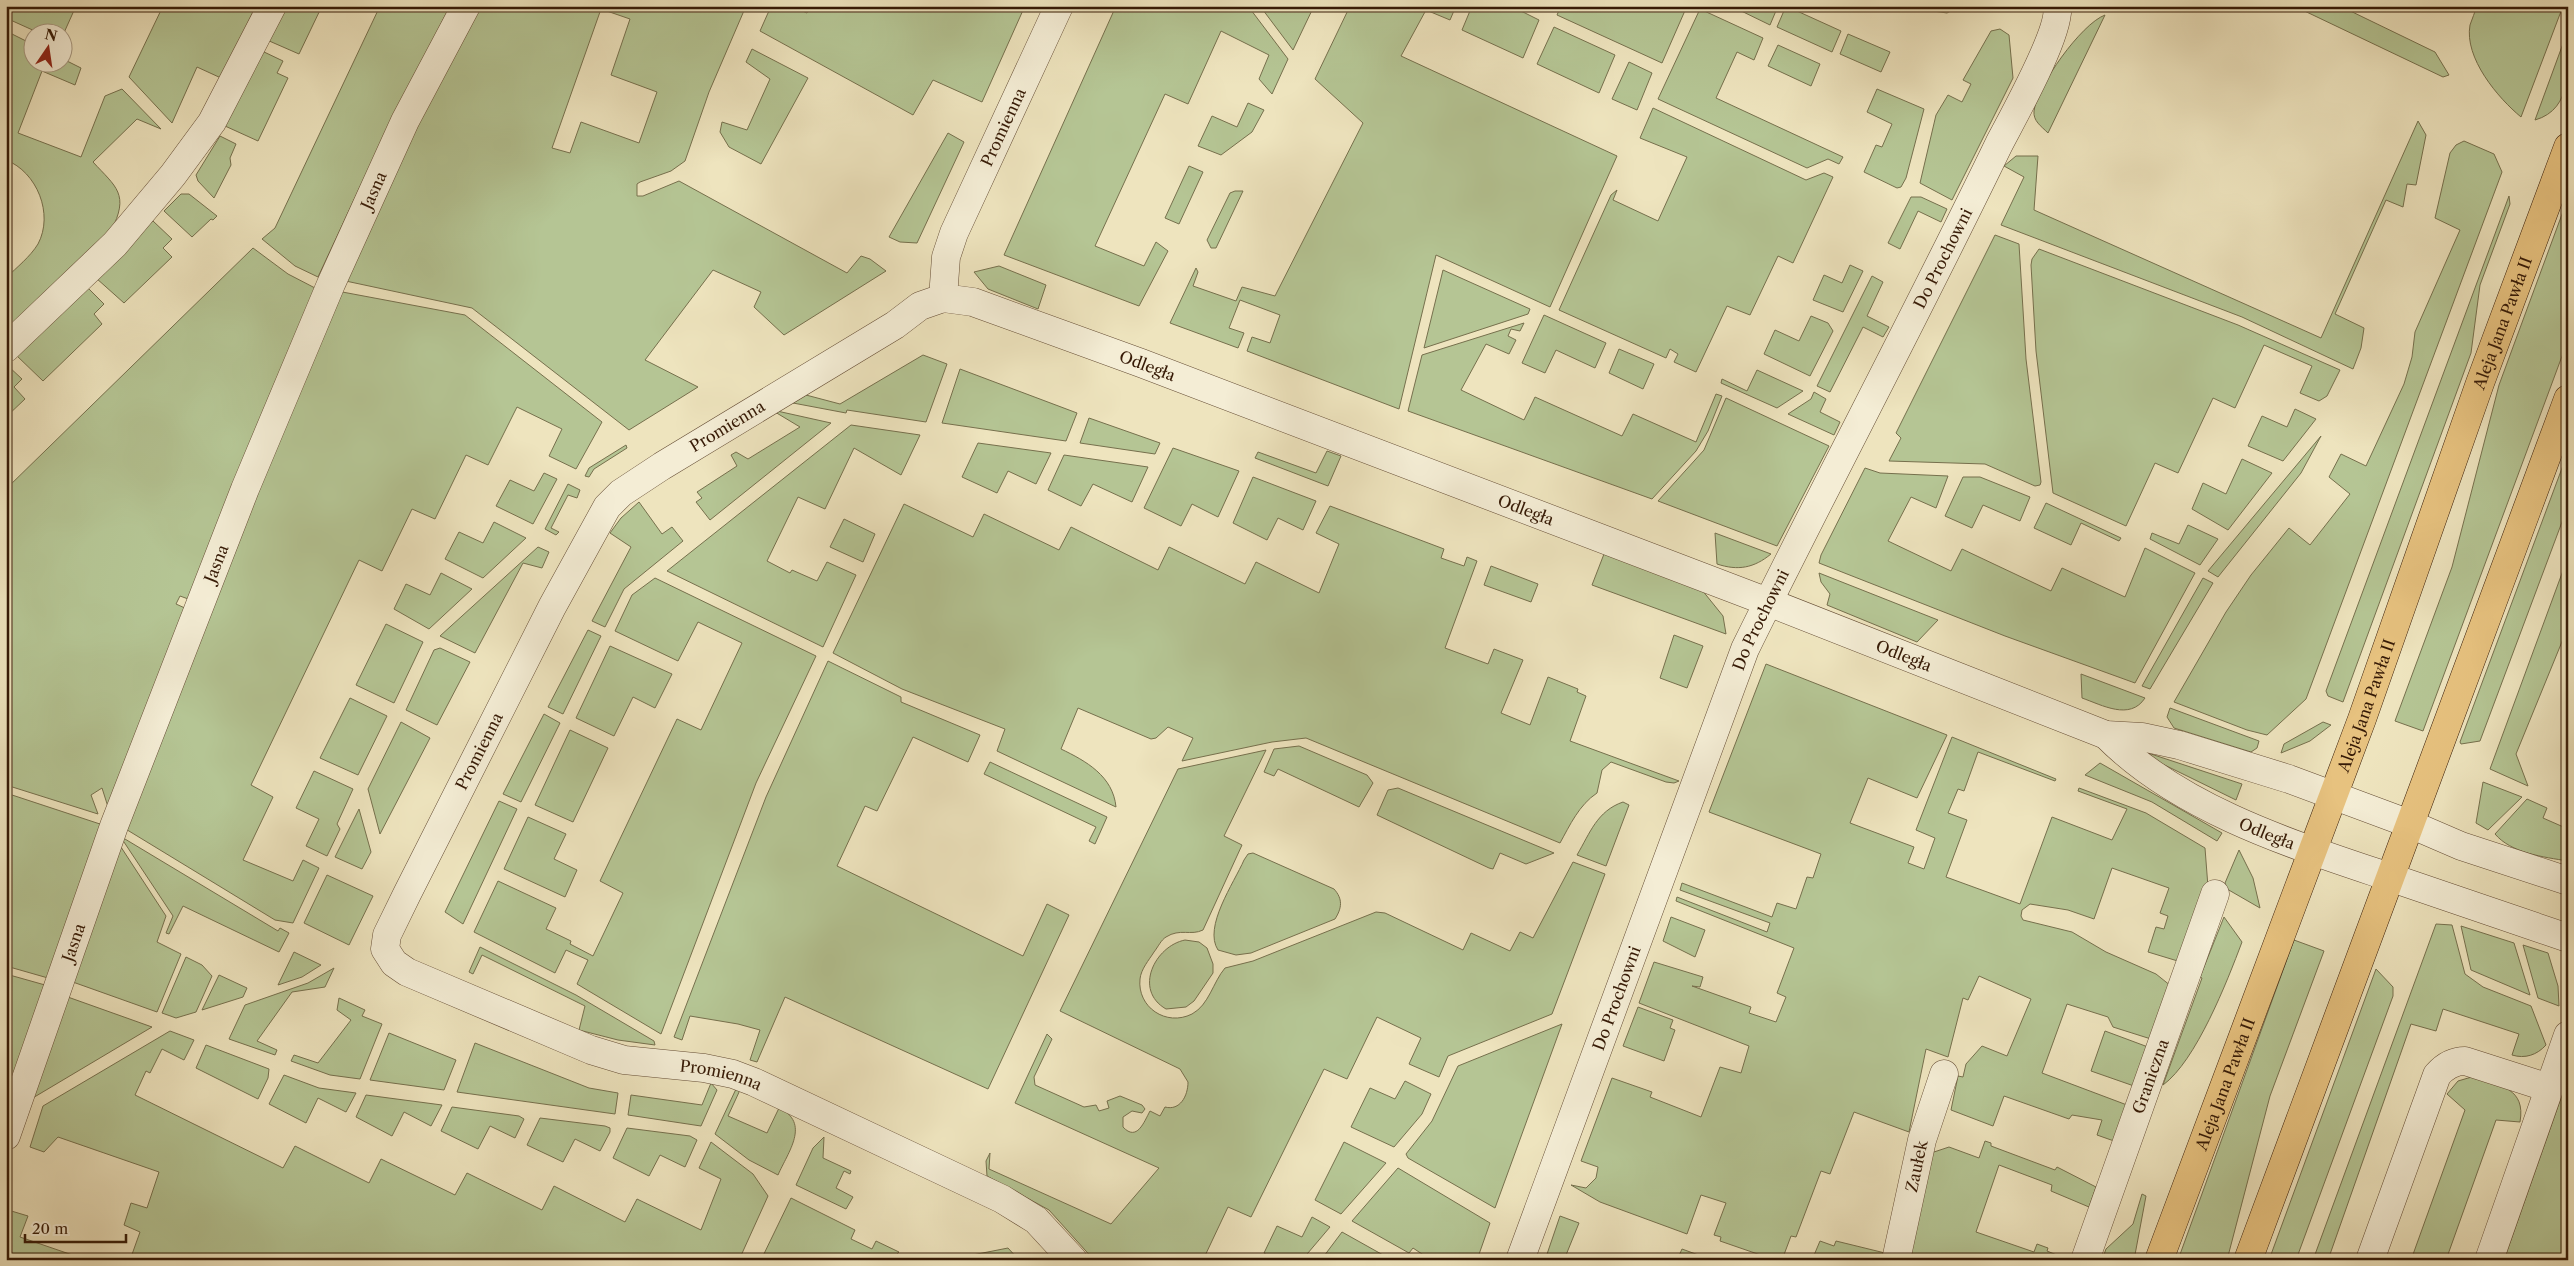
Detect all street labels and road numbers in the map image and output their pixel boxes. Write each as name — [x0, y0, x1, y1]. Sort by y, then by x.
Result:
street label: Promienna — [976, 84, 1030, 169]
street label: Jasna — [355, 168, 391, 215]
street label: Do Prochowni — [1909, 205, 1976, 312]
street label: Aleja Jana Pawła II — [2468, 254, 2536, 393]
street label: Odległa — [1117, 346, 1179, 385]
street label: Promienna — [686, 395, 769, 456]
street label: Odległa — [1495, 490, 1557, 530]
street label: Jasna — [199, 541, 233, 588]
street label: Do Prochowni — [1728, 566, 1793, 673]
street label: Odległa — [1873, 635, 1935, 676]
street label: Aleja Jana Pawła II — [2333, 636, 2399, 776]
street label: Promienna — [451, 708, 507, 793]
street label: Odległa — [2236, 813, 2298, 854]
street label: Jasna — [57, 920, 90, 967]
street label: Do Prochowni — [1588, 943, 1645, 1053]
street label: Aleja Jana Pawła II — [2191, 1015, 2259, 1154]
street label: Graniczna — [2128, 1036, 2173, 1116]
street label: Promienna — [679, 1056, 766, 1095]
street label: Zaułek — [1901, 1138, 1932, 1194]

